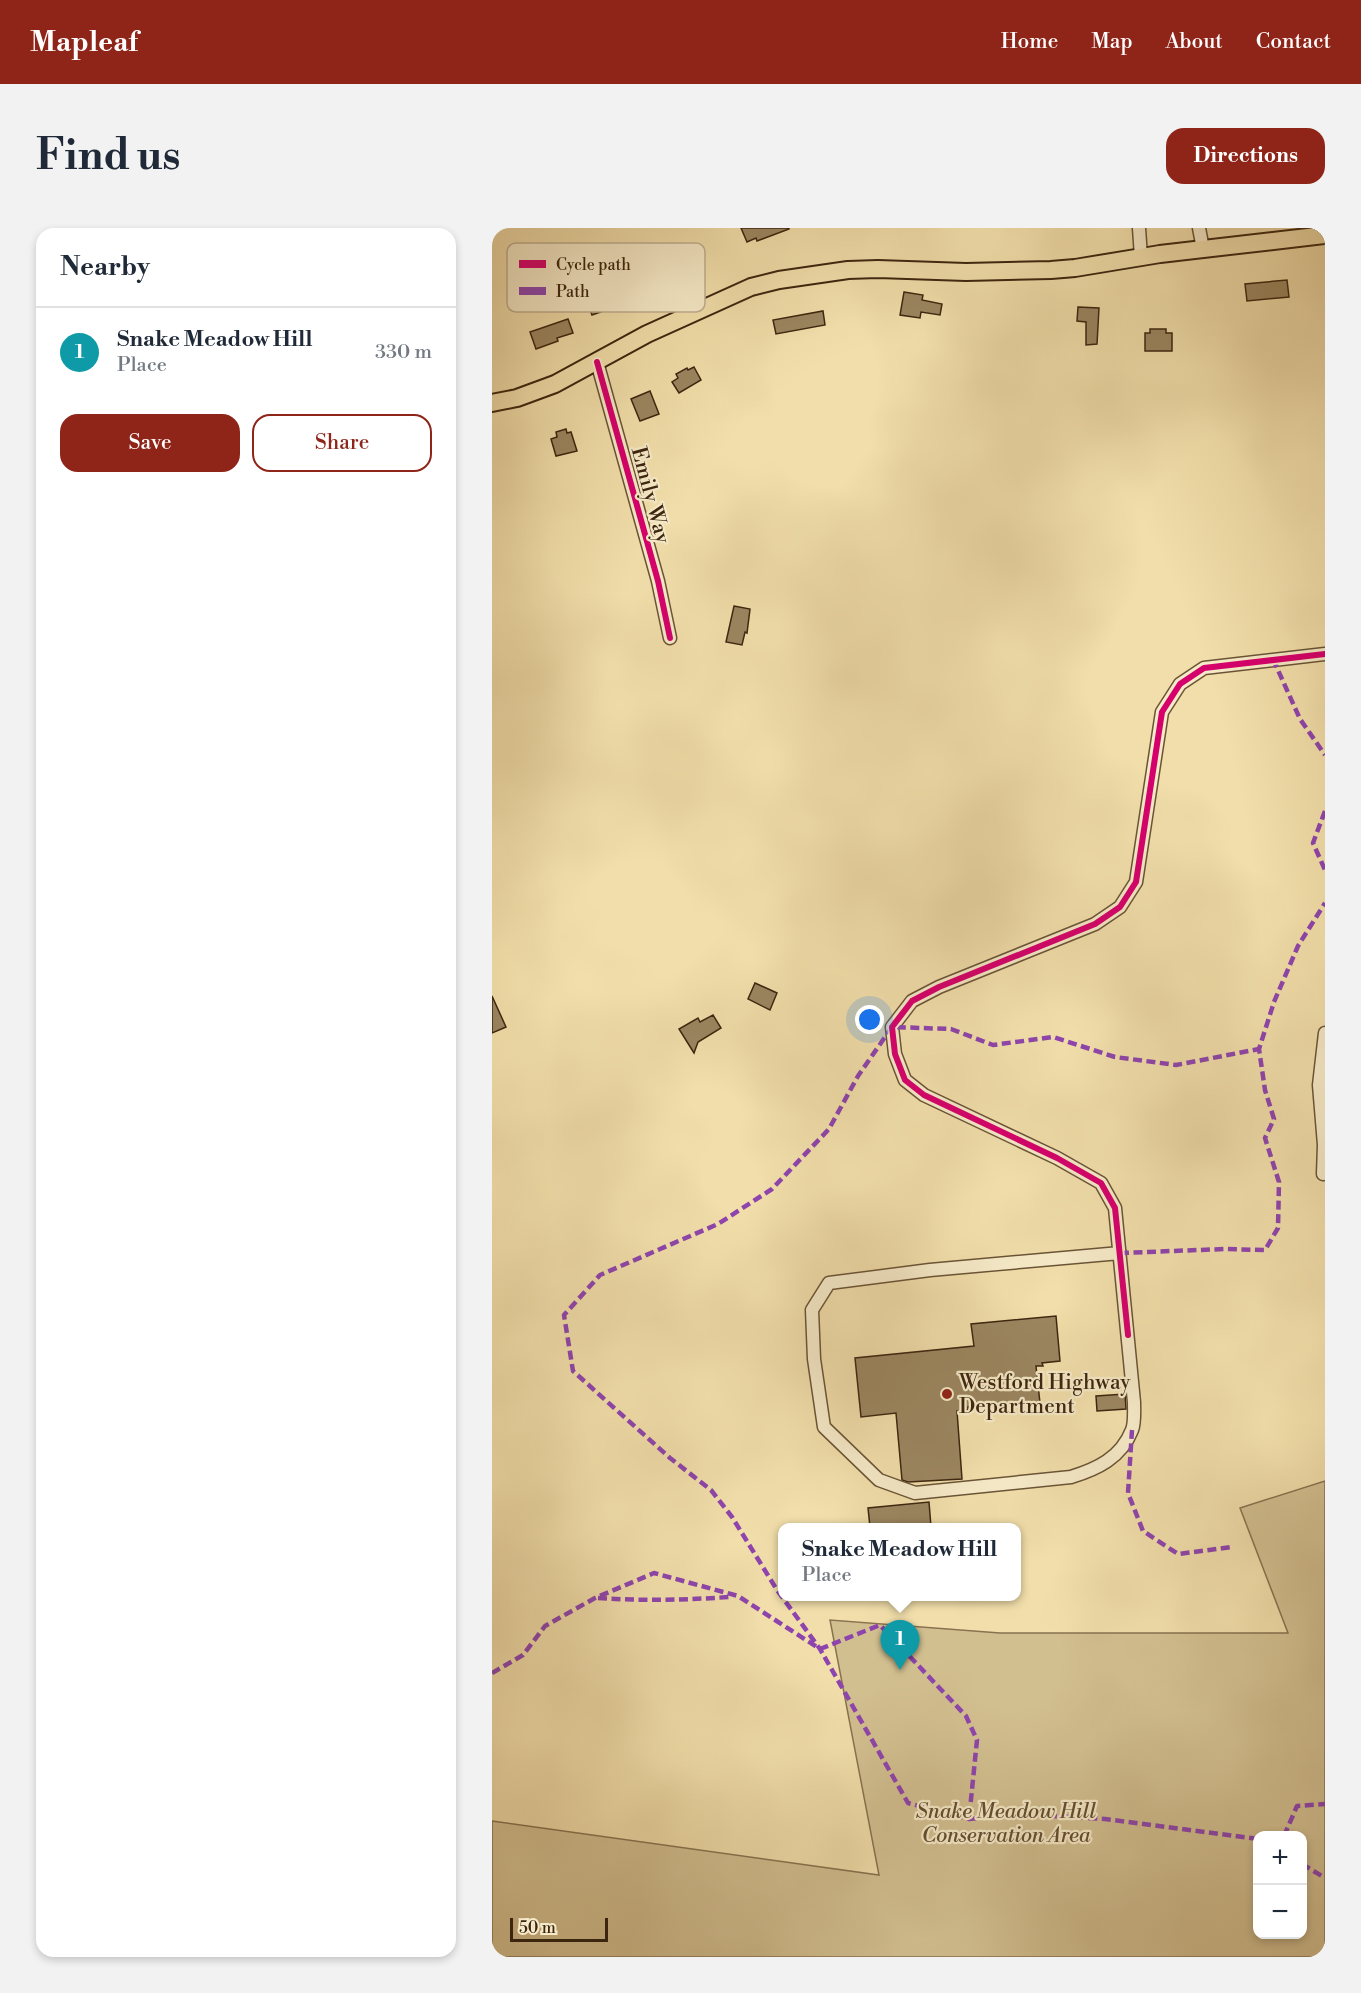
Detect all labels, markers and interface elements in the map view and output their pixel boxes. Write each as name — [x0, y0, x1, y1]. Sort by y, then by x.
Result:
text: Mapleaf — [30, 25, 138, 60]
text: Home — [1001, 29, 1058, 55]
text: Map — [1091, 29, 1133, 55]
text: About — [1166, 29, 1223, 55]
text: Contact — [1256, 29, 1331, 55]
button: Directions — [1166, 128, 1325, 184]
text: Find us — [36, 130, 180, 183]
legend — [507, 243, 705, 312]
text: Nearby — [60, 251, 150, 283]
text: Cycle path — [556, 255, 631, 275]
text: Path — [556, 282, 590, 302]
text: Snake Meadow Hill — [117, 326, 312, 353]
text: 1 — [75, 340, 84, 365]
text: 330 m — [375, 340, 432, 365]
text: Place — [117, 353, 167, 378]
button: Save — [60, 414, 240, 472]
button: Share — [252, 414, 432, 472]
street label: Emily Way — [625, 444, 676, 547]
your location — [855, 1005, 884, 1034]
place label: Westford Highway Department — [958, 1370, 1131, 1420]
marker: Westford Highway Department — [940, 1387, 954, 1401]
popup — [778, 1523, 1021, 1601]
text: Snake Meadow Hill — [802, 1536, 997, 1563]
text: Place — [802, 1563, 852, 1588]
pin: 1 — [880, 1620, 920, 1670]
park label: Snake Meadow Hill Conservation Area — [916, 1799, 1096, 1849]
map controls — [1253, 1831, 1307, 1939]
button: + — [1253, 1831, 1307, 1885]
button: − — [1253, 1885, 1307, 1939]
scale bar — [510, 1915, 608, 1942]
text: 50 m — [519, 1918, 556, 1938]

